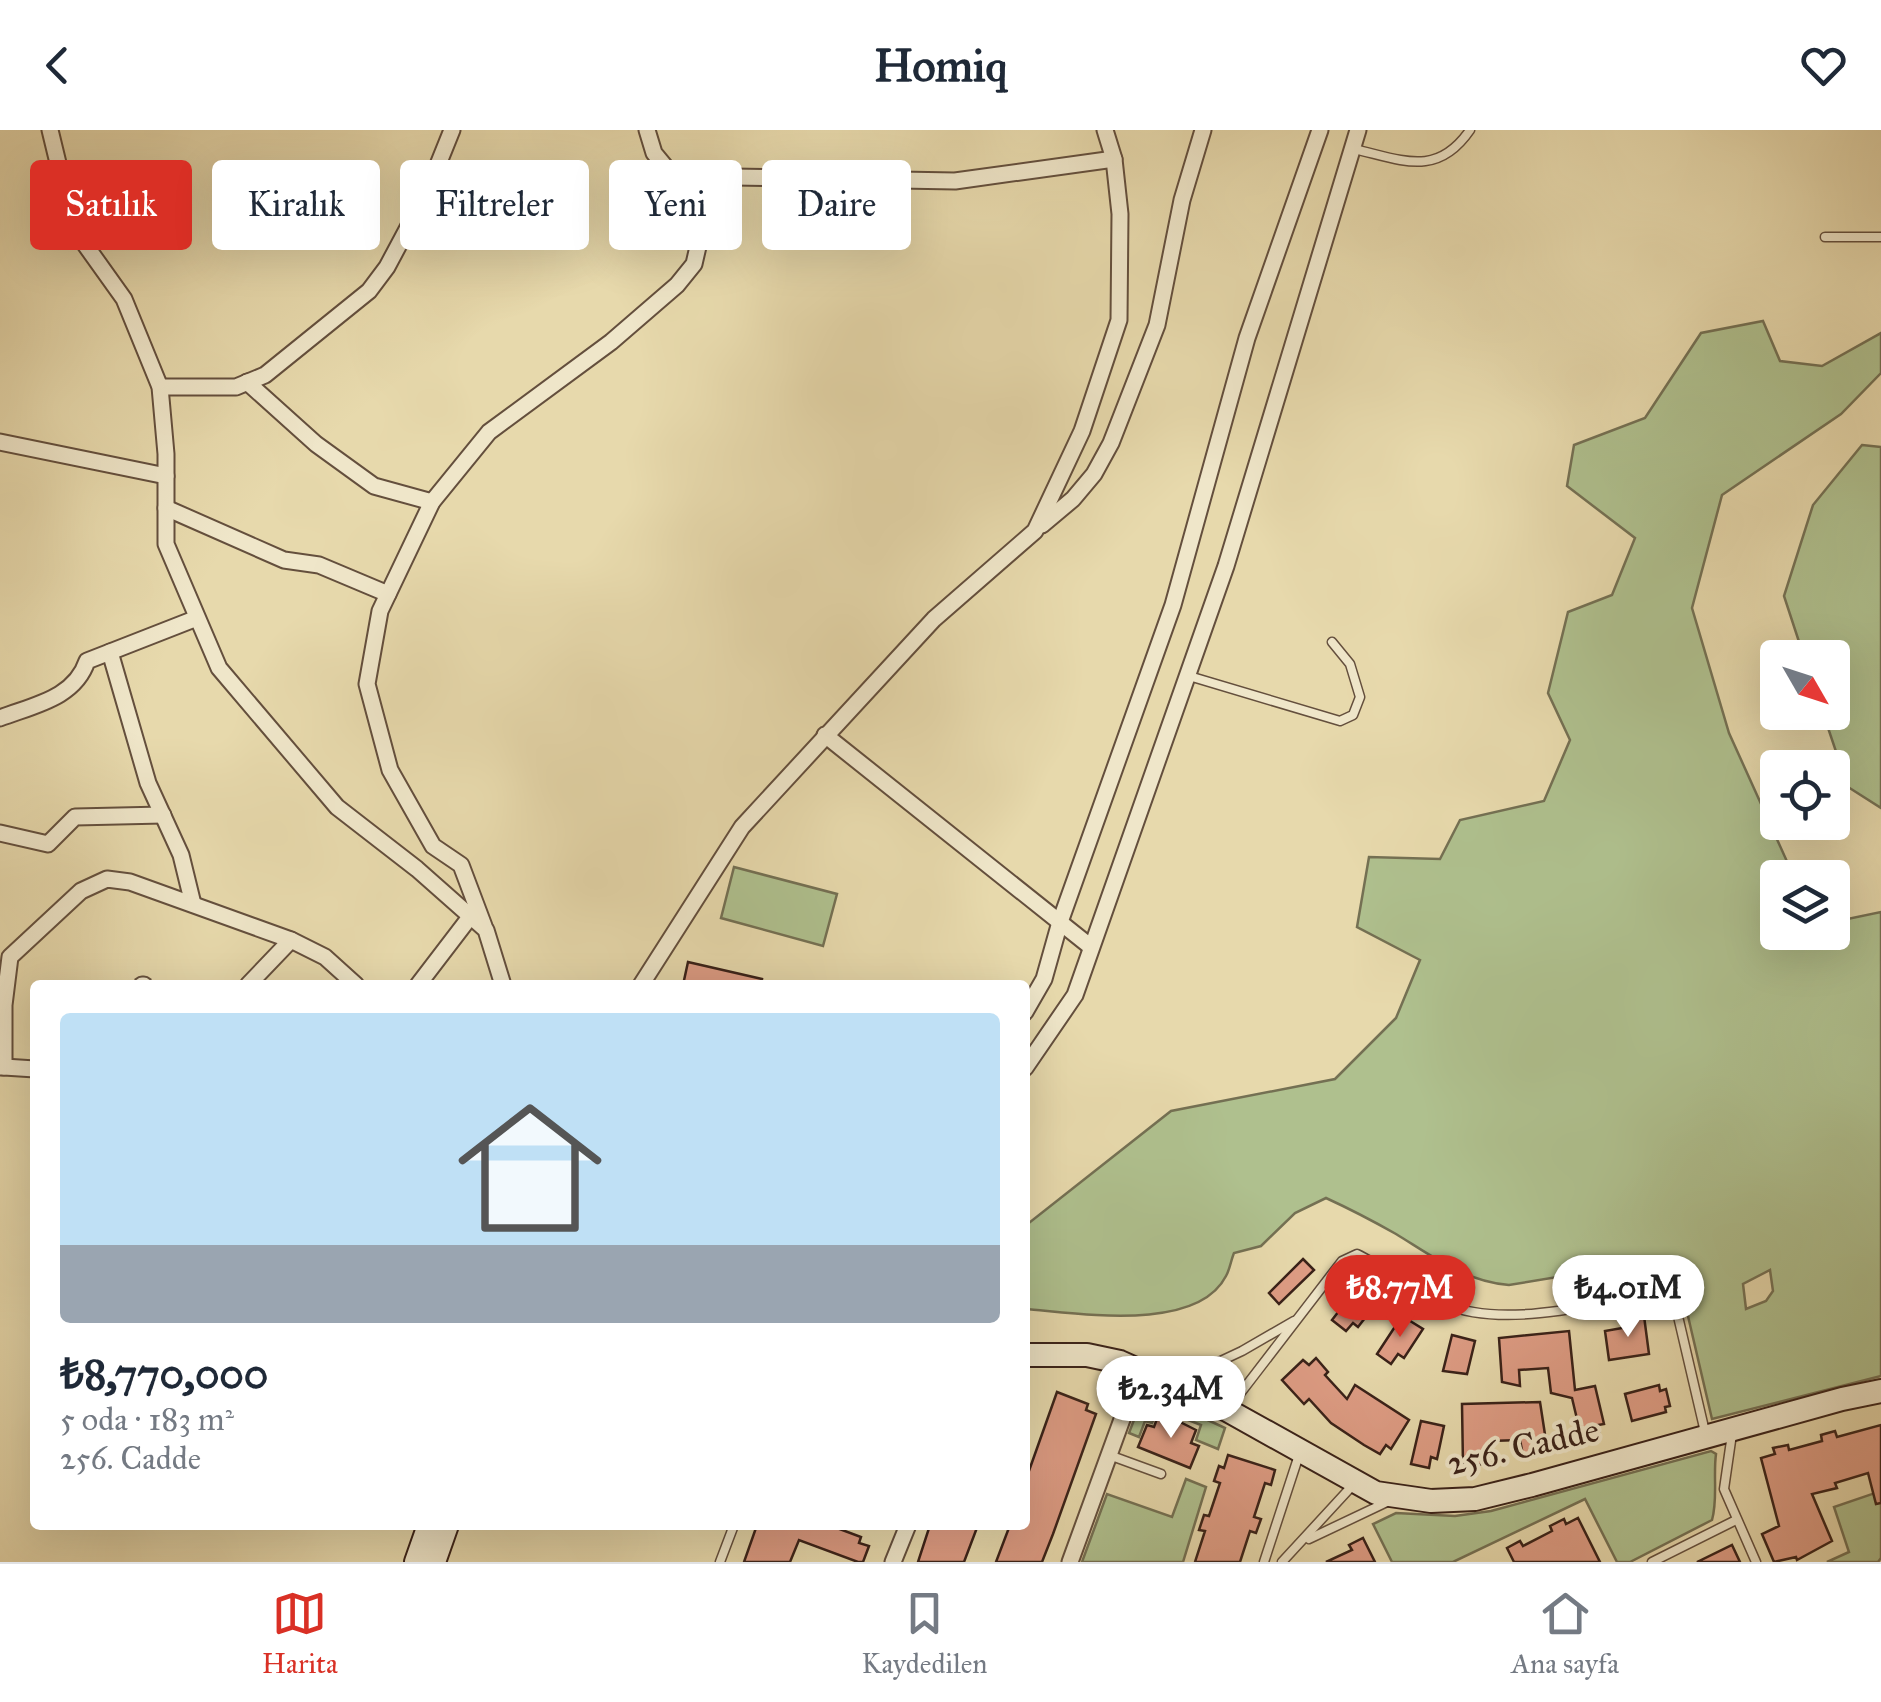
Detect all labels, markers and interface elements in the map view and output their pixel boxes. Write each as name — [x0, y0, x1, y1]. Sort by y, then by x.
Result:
icon: back — [30, 38, 85, 93]
text: Homiq — [874, 38, 1007, 93]
icon: heart — [1796, 38, 1851, 93]
chip: Satılık — [30, 160, 192, 250]
chip: Kiralık — [212, 160, 380, 250]
chip: Filtreler — [400, 160, 589, 250]
chip: Yeni — [609, 160, 742, 250]
chip: Daire — [762, 160, 911, 250]
north arrow — [1760, 640, 1850, 730]
map controls — [1760, 640, 1850, 950]
button: locate — [1760, 750, 1850, 840]
button: layers — [1760, 860, 1850, 950]
icon: home — [440, 1078, 620, 1258]
pin: ₺8.77M — [1319, 1255, 1481, 1340]
pin: ₺4.01M — [1547, 1255, 1709, 1340]
text: ₺8.77M — [1346, 1268, 1454, 1307]
text: ₺4.01M — [1574, 1268, 1682, 1307]
text: ₺8,770,000 — [60, 1348, 268, 1400]
pin: ₺2.34M — [1090, 1356, 1252, 1441]
text: ₺2.34M — [1119, 1369, 1224, 1408]
text: 5 oda · 183 m² — [60, 1400, 234, 1439]
street label: 256. Cadde — [1443, 1408, 1603, 1485]
text: 256. Cadde — [60, 1439, 201, 1478]
tab: Harita — [262, 1586, 338, 1681]
tab: Kaydedilen — [862, 1586, 988, 1681]
tab: Ana sayfa — [1511, 1586, 1619, 1681]

